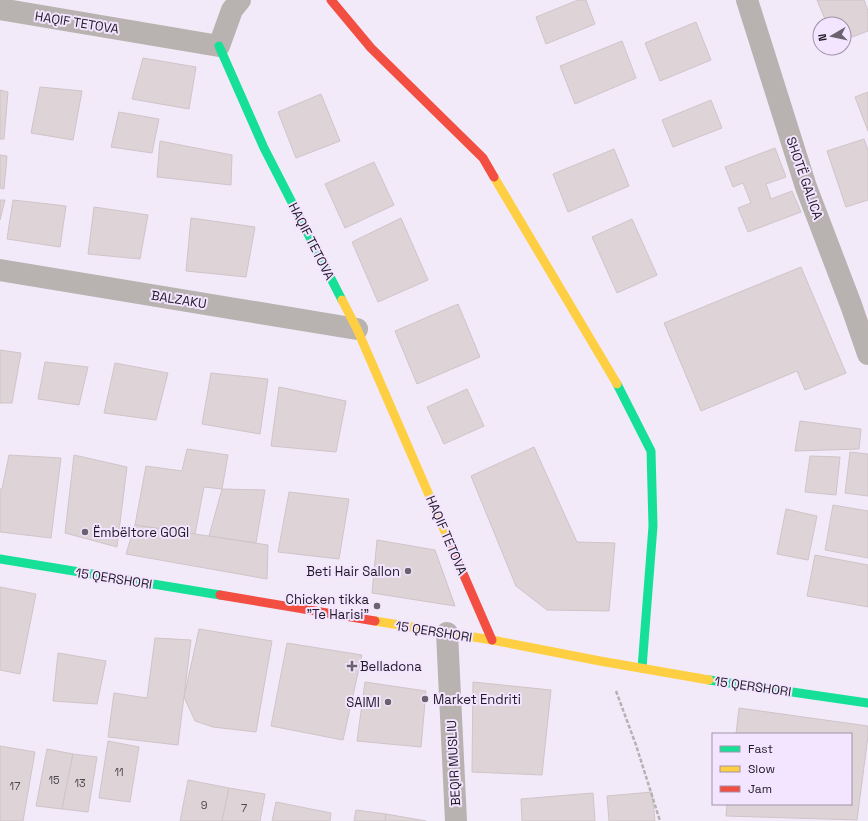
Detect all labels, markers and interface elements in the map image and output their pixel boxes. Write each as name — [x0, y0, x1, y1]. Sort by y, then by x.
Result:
street label: HAQIF TETOVA — [34, 7, 120, 38]
north arrow — [812, 16, 852, 56]
text: N — [815, 33, 830, 42]
street label: SHOTË GALICA — [782, 134, 827, 222]
street label: HAQIF TETOVA — [285, 200, 338, 283]
street label: BALZAKU — [150, 287, 208, 312]
street label: HAQIF TETOVA — [422, 493, 471, 578]
place label: Ëmbëltore GOGI — [93, 524, 189, 541]
marker: Ëmbëltore GOGI — [80, 527, 90, 537]
place label: Beti Hair Sallon — [306, 563, 400, 580]
street label: 15 QERSHORI — [74, 564, 153, 593]
marker: Beti Hair Sallon — [403, 566, 413, 576]
place label: Chicken tikka "Te Harisi" — [286, 591, 370, 623]
marker: Chicken tikka "Te Harisi" — [372, 601, 382, 611]
street label: 15 QERSHORI — [394, 617, 473, 646]
place label: Belladona — [360, 658, 422, 675]
marker: Belladona — [347, 661, 357, 671]
street label: 15 QERSHORI — [713, 673, 792, 700]
place label: Market Endriti — [433, 691, 521, 708]
place label: SAIMI — [346, 694, 380, 711]
marker: Market Endriti — [420, 694, 430, 704]
marker: SAIMI — [383, 697, 393, 707]
street label: BEQIR MUSLIU — [443, 720, 464, 806]
legend — [712, 733, 852, 805]
text: Fast — [748, 741, 773, 757]
text: Slow — [748, 761, 775, 777]
house number: 11 — [114, 765, 124, 779]
house number: 15 — [48, 773, 60, 787]
house number: 13 — [74, 776, 86, 790]
house number: 17 — [10, 779, 20, 793]
text: Jam — [748, 781, 772, 797]
house number: 9 — [201, 798, 208, 812]
house number: 7 — [241, 801, 247, 815]

